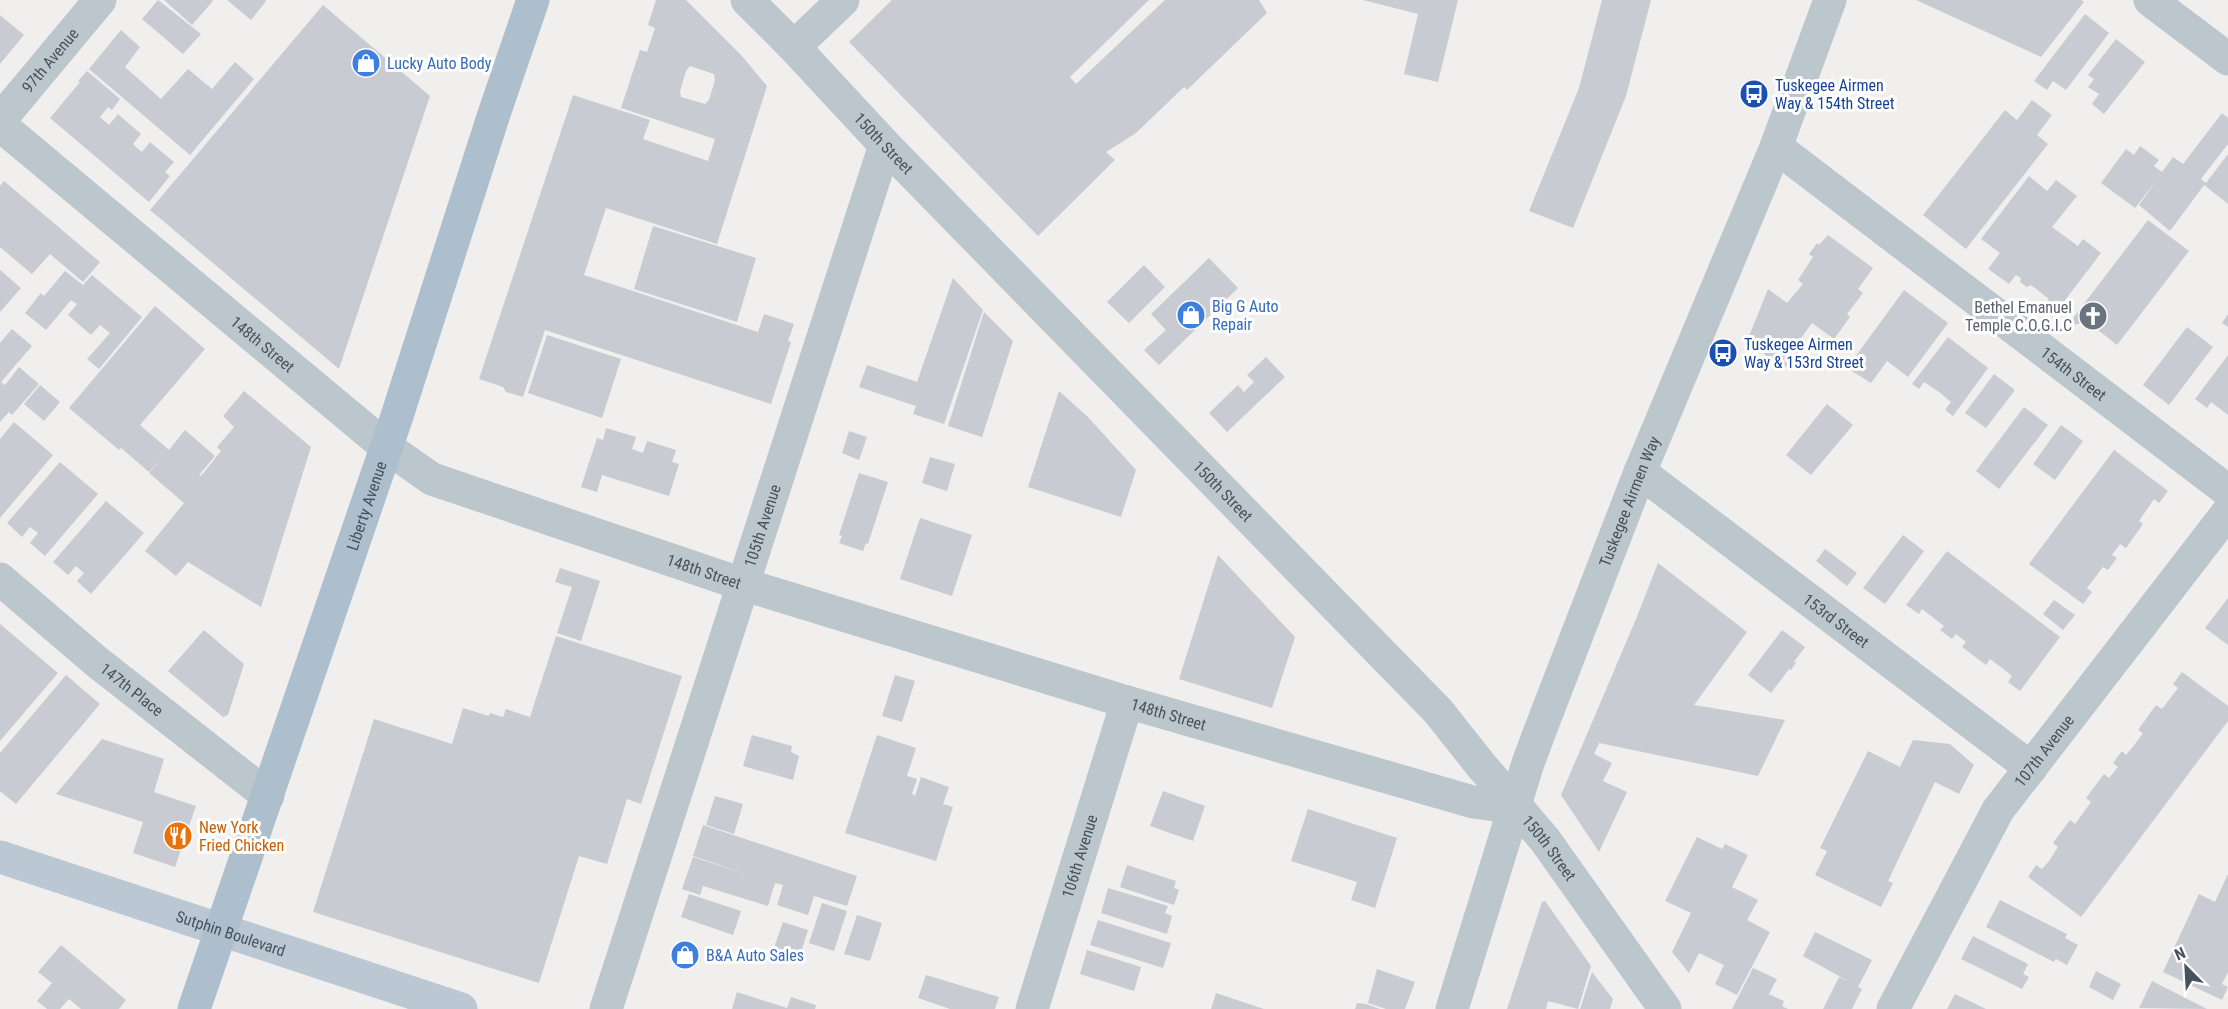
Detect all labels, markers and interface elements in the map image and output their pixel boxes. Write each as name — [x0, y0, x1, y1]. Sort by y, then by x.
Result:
street label: 97th Avenue — [18, 24, 82, 96]
shop icon: Lucky Auto Body — [350, 47, 382, 79]
place label: Lucky Auto Body — [387, 54, 492, 73]
place label: Tuskegee Airmen Way & 154th Street — [1775, 76, 1895, 113]
bus stop icon: Tuskegee Airmen Way & 154th Street — [1738, 78, 1770, 110]
street label: 150th Street — [850, 109, 917, 178]
place label: Big G Auto Repair — [1212, 297, 1279, 334]
place label: Bethel Emanuel Temple C.O.G.I.C — [1965, 298, 2072, 335]
shop icon: Big G Auto Repair — [1175, 299, 1207, 331]
church icon: Bethel Emanuel Temple C.O.G.I.C — [2077, 300, 2109, 332]
street label: 148th Street — [227, 312, 299, 376]
place label: Tuskegee Airmen Way & 153rd Street — [1744, 335, 1864, 372]
bus stop icon: Tuskegee Airmen Way & 153rd Street — [1707, 337, 1739, 369]
street label: 154th Street — [2037, 343, 2110, 405]
street label: Tuskegee Airmen Way — [1595, 433, 1664, 569]
street label: 150th Street — [1189, 457, 1257, 526]
street label: Liberty Avenue — [342, 459, 390, 553]
street label: 105th Avenue — [740, 482, 784, 569]
street label: 148th Street — [664, 550, 744, 593]
street label: 153rd Street — [1799, 589, 1873, 652]
street label: 147th Place — [97, 659, 167, 720]
street label: 148th Street — [1129, 694, 1209, 734]
street label: 107th Avenue — [2010, 711, 2078, 790]
street label: 150th Street — [1518, 811, 1580, 884]
street label: 106th Avenue — [1058, 812, 1101, 900]
place label: New York Fried Chicken — [199, 818, 284, 855]
restaurant icon: New York Fried Chicken — [162, 820, 194, 852]
street label: Sutphin Boulevard — [174, 906, 288, 960]
north arrow — [2156, 937, 2216, 997]
shop icon: B&A Auto Sales — [669, 939, 701, 971]
text: N — [2172, 943, 2188, 964]
place label: B&A Auto Sales — [706, 946, 804, 965]

